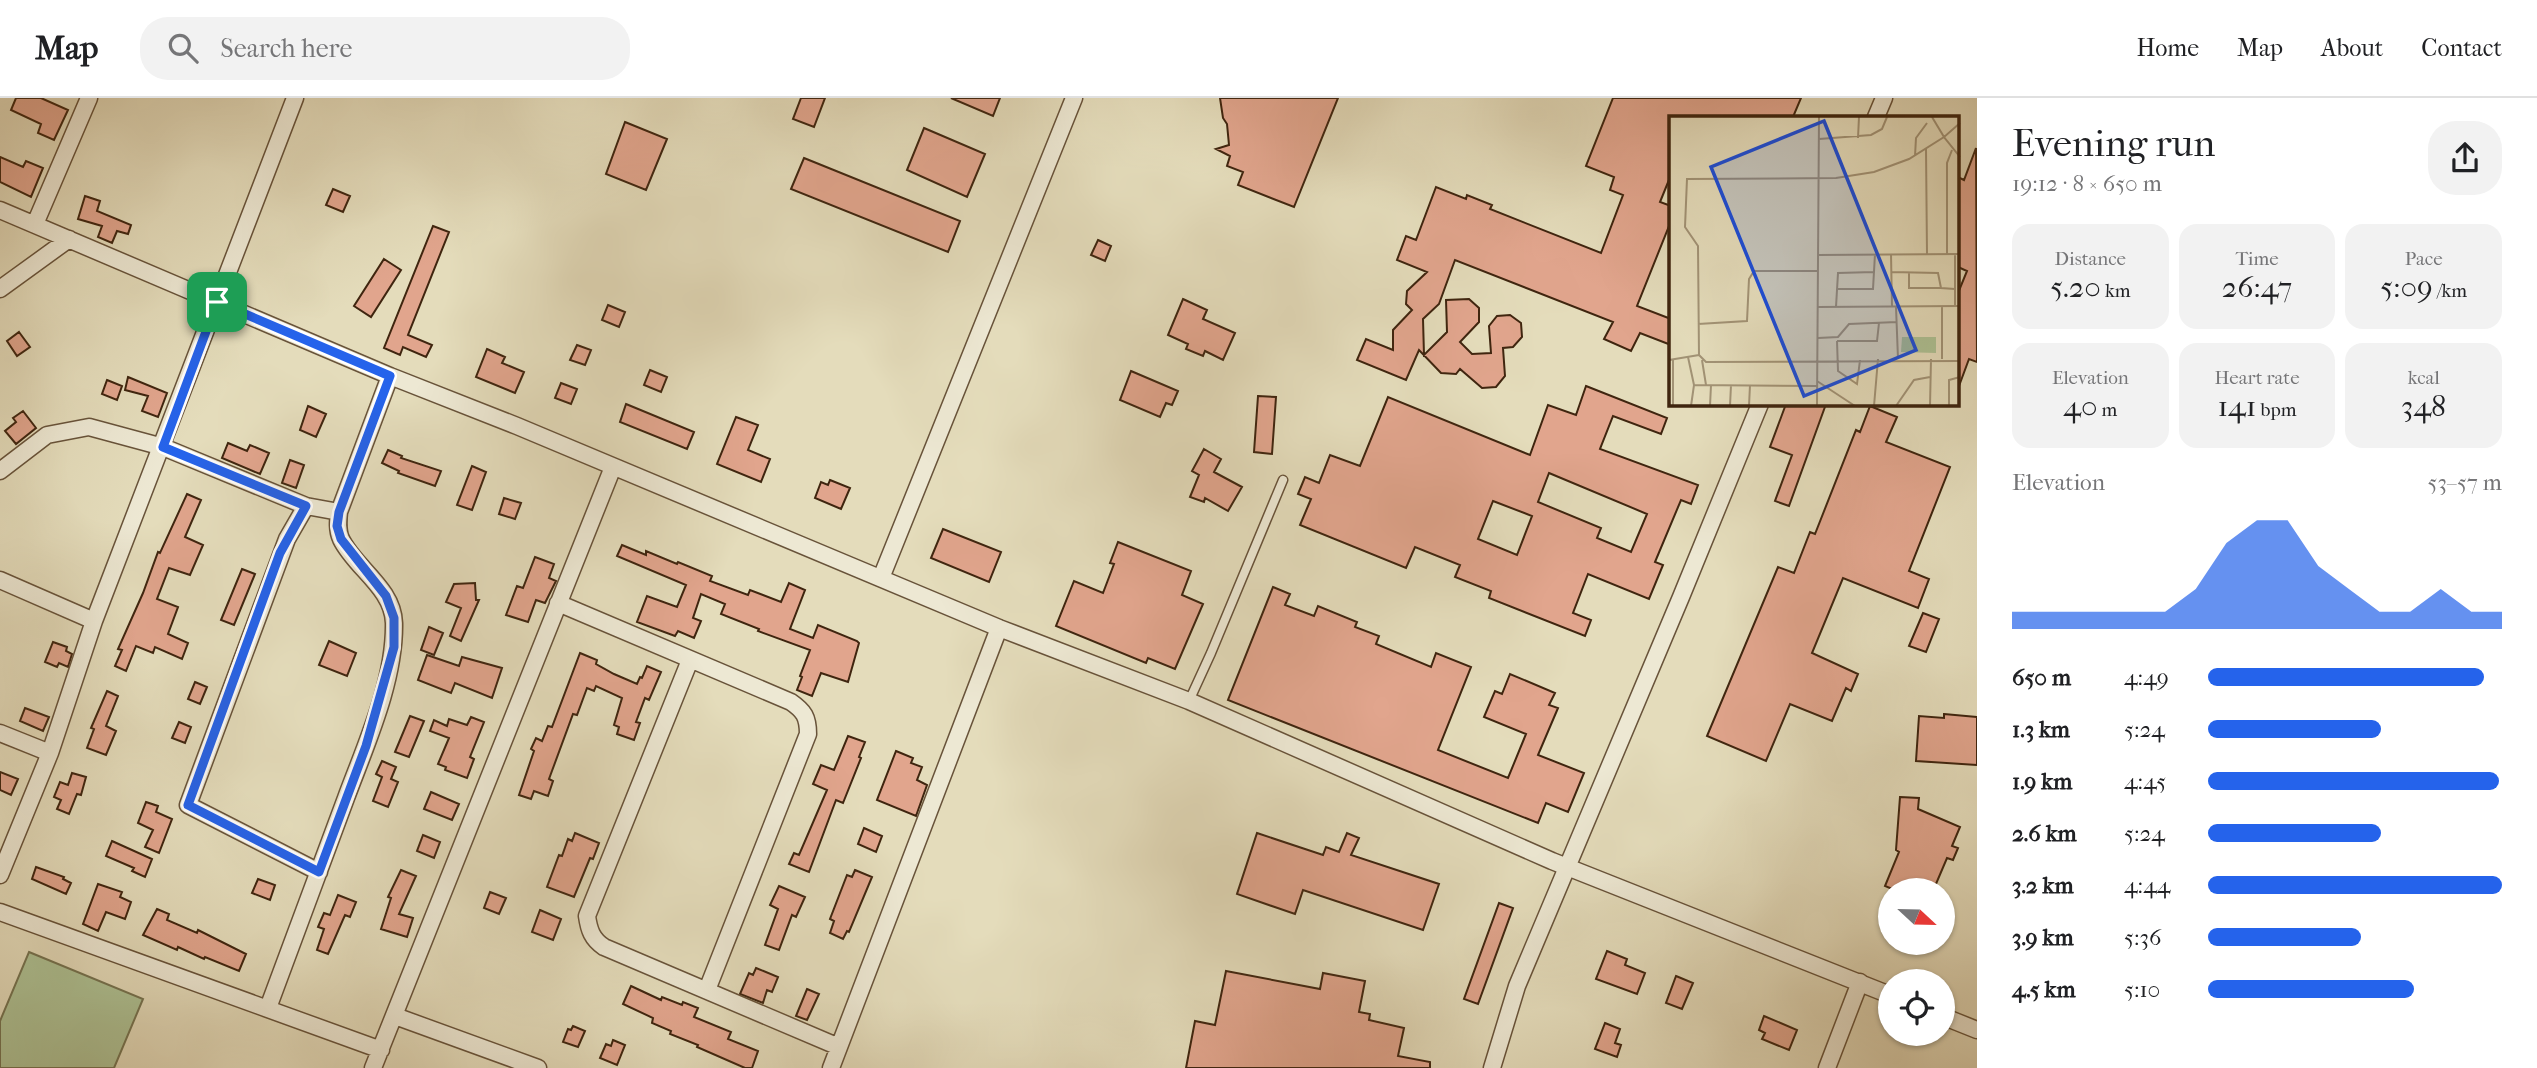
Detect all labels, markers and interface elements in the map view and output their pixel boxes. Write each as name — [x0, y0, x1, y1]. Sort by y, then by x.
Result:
search box — [140, 17, 630, 80]
text: Map — [35, 29, 98, 68]
icon: search — [164, 29, 202, 67]
text: Search here — [220, 33, 352, 64]
text: Home — [2137, 34, 2199, 62]
text: Map — [2237, 34, 2283, 62]
text: About — [2321, 34, 2383, 62]
text: Contact — [2421, 34, 2502, 62]
inset map — [1669, 116, 1960, 406]
text: Evening run — [2012, 121, 2215, 166]
button: share — [2428, 121, 2502, 195]
text: 19:12 · 8 × 650 m — [2012, 170, 2162, 197]
text: Distance — [2055, 248, 2126, 270]
text: Time — [2235, 248, 2279, 270]
text: Pace — [2405, 248, 2443, 270]
text: 5.20 — [2050, 270, 2101, 305]
text: 26:47 — [2222, 270, 2292, 305]
text: 5:09 — [2380, 270, 2433, 305]
pin — [187, 272, 247, 332]
text: km — [2101, 280, 2131, 302]
text: /km — [2433, 280, 2467, 302]
icon: arrive — [198, 283, 236, 321]
text: Elevation — [2052, 367, 2129, 389]
text: Heart rate — [2214, 367, 2300, 389]
text: kcal — [2408, 367, 2440, 389]
text: 40 — [2063, 389, 2098, 424]
text: 141 — [2217, 389, 2257, 424]
text: 348 — [2401, 389, 2446, 424]
text: m — [2098, 399, 2117, 421]
text: bpm — [2257, 399, 2297, 421]
text: Elevation — [2012, 469, 2105, 496]
text: 53–57 m — [2428, 469, 2502, 496]
text: 650 m — [2012, 664, 2071, 691]
text: 4:49 — [2124, 664, 2169, 691]
text: 1.3 km — [2012, 716, 2070, 743]
text: 5:24 — [2124, 716, 2165, 743]
text: 1.9 km — [2012, 768, 2072, 795]
text: 4:45 — [2124, 768, 2166, 795]
text: 2.6 km — [2012, 820, 2077, 847]
text: 5:24 — [2124, 820, 2165, 847]
text: 3.2 km — [2012, 872, 2074, 899]
text: 4:44 — [2124, 872, 2170, 899]
north arrow — [1878, 878, 1955, 956]
map controls — [1878, 878, 1955, 1046]
text: 3.9 km — [2012, 924, 2074, 951]
text: 5:36 — [2124, 924, 2161, 951]
button: locate — [1878, 969, 1955, 1046]
text: 4.5 km — [2012, 976, 2076, 1003]
text: 5:10 — [2124, 976, 2160, 1003]

